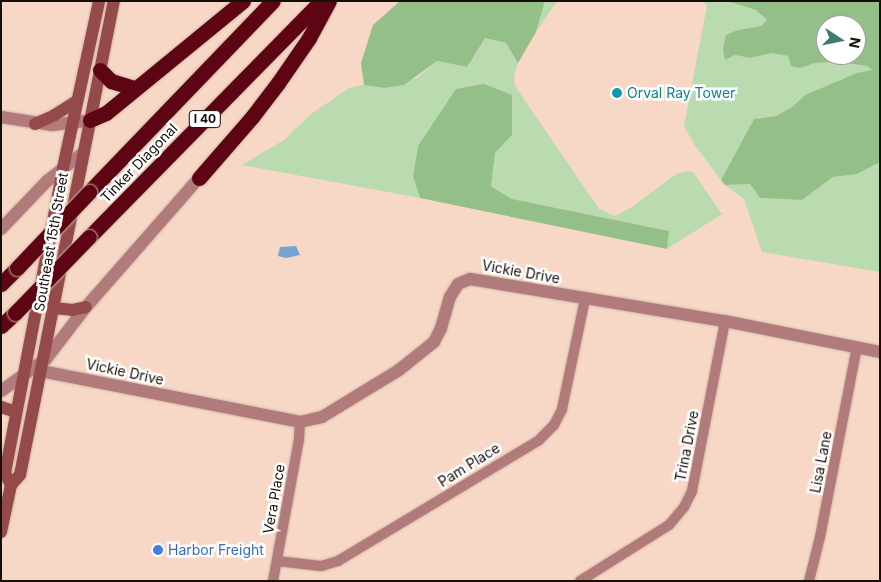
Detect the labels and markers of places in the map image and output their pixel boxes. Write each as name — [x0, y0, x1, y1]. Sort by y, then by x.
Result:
place label: Orval Ray Tower — [627, 85, 735, 101]
marker: Orval Ray Tower — [611, 87, 623, 99]
place label: Harbor Freight — [168, 542, 264, 558]
marker: Harbor Freight — [152, 544, 164, 556]

